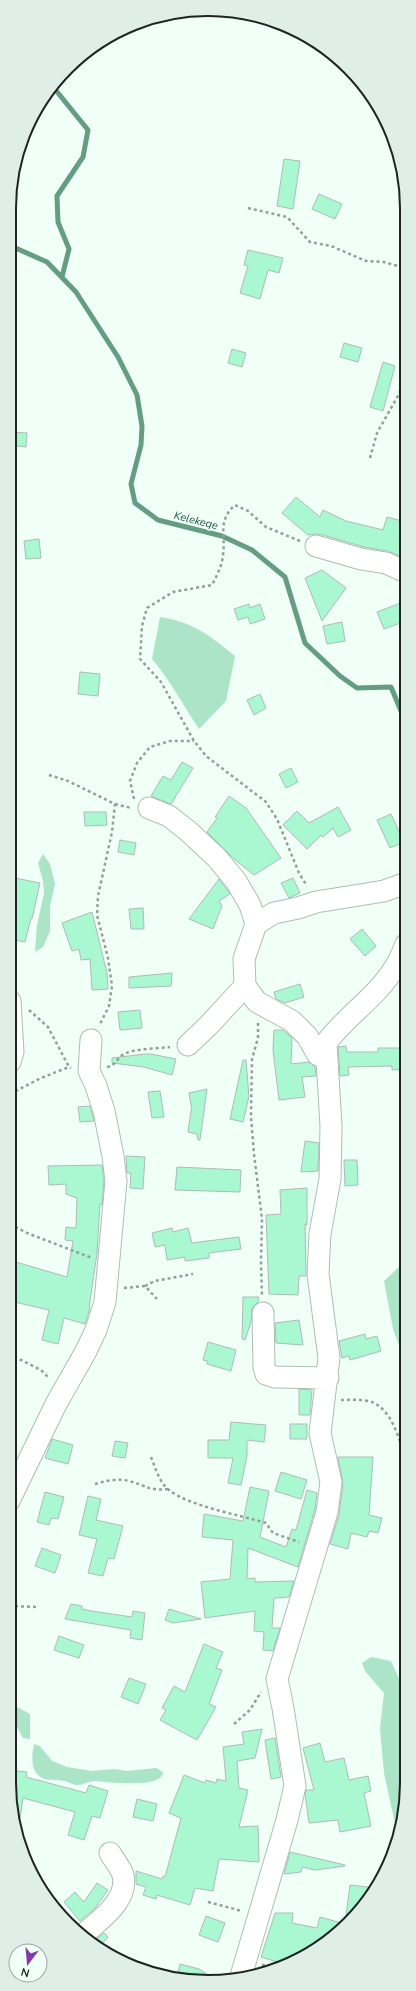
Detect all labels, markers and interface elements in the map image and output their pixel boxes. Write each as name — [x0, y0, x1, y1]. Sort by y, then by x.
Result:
water label: Kelekeqe — [172, 508, 220, 533]
north arrow — [8, 1943, 48, 1983]
text: N — [19, 1964, 31, 1980]

